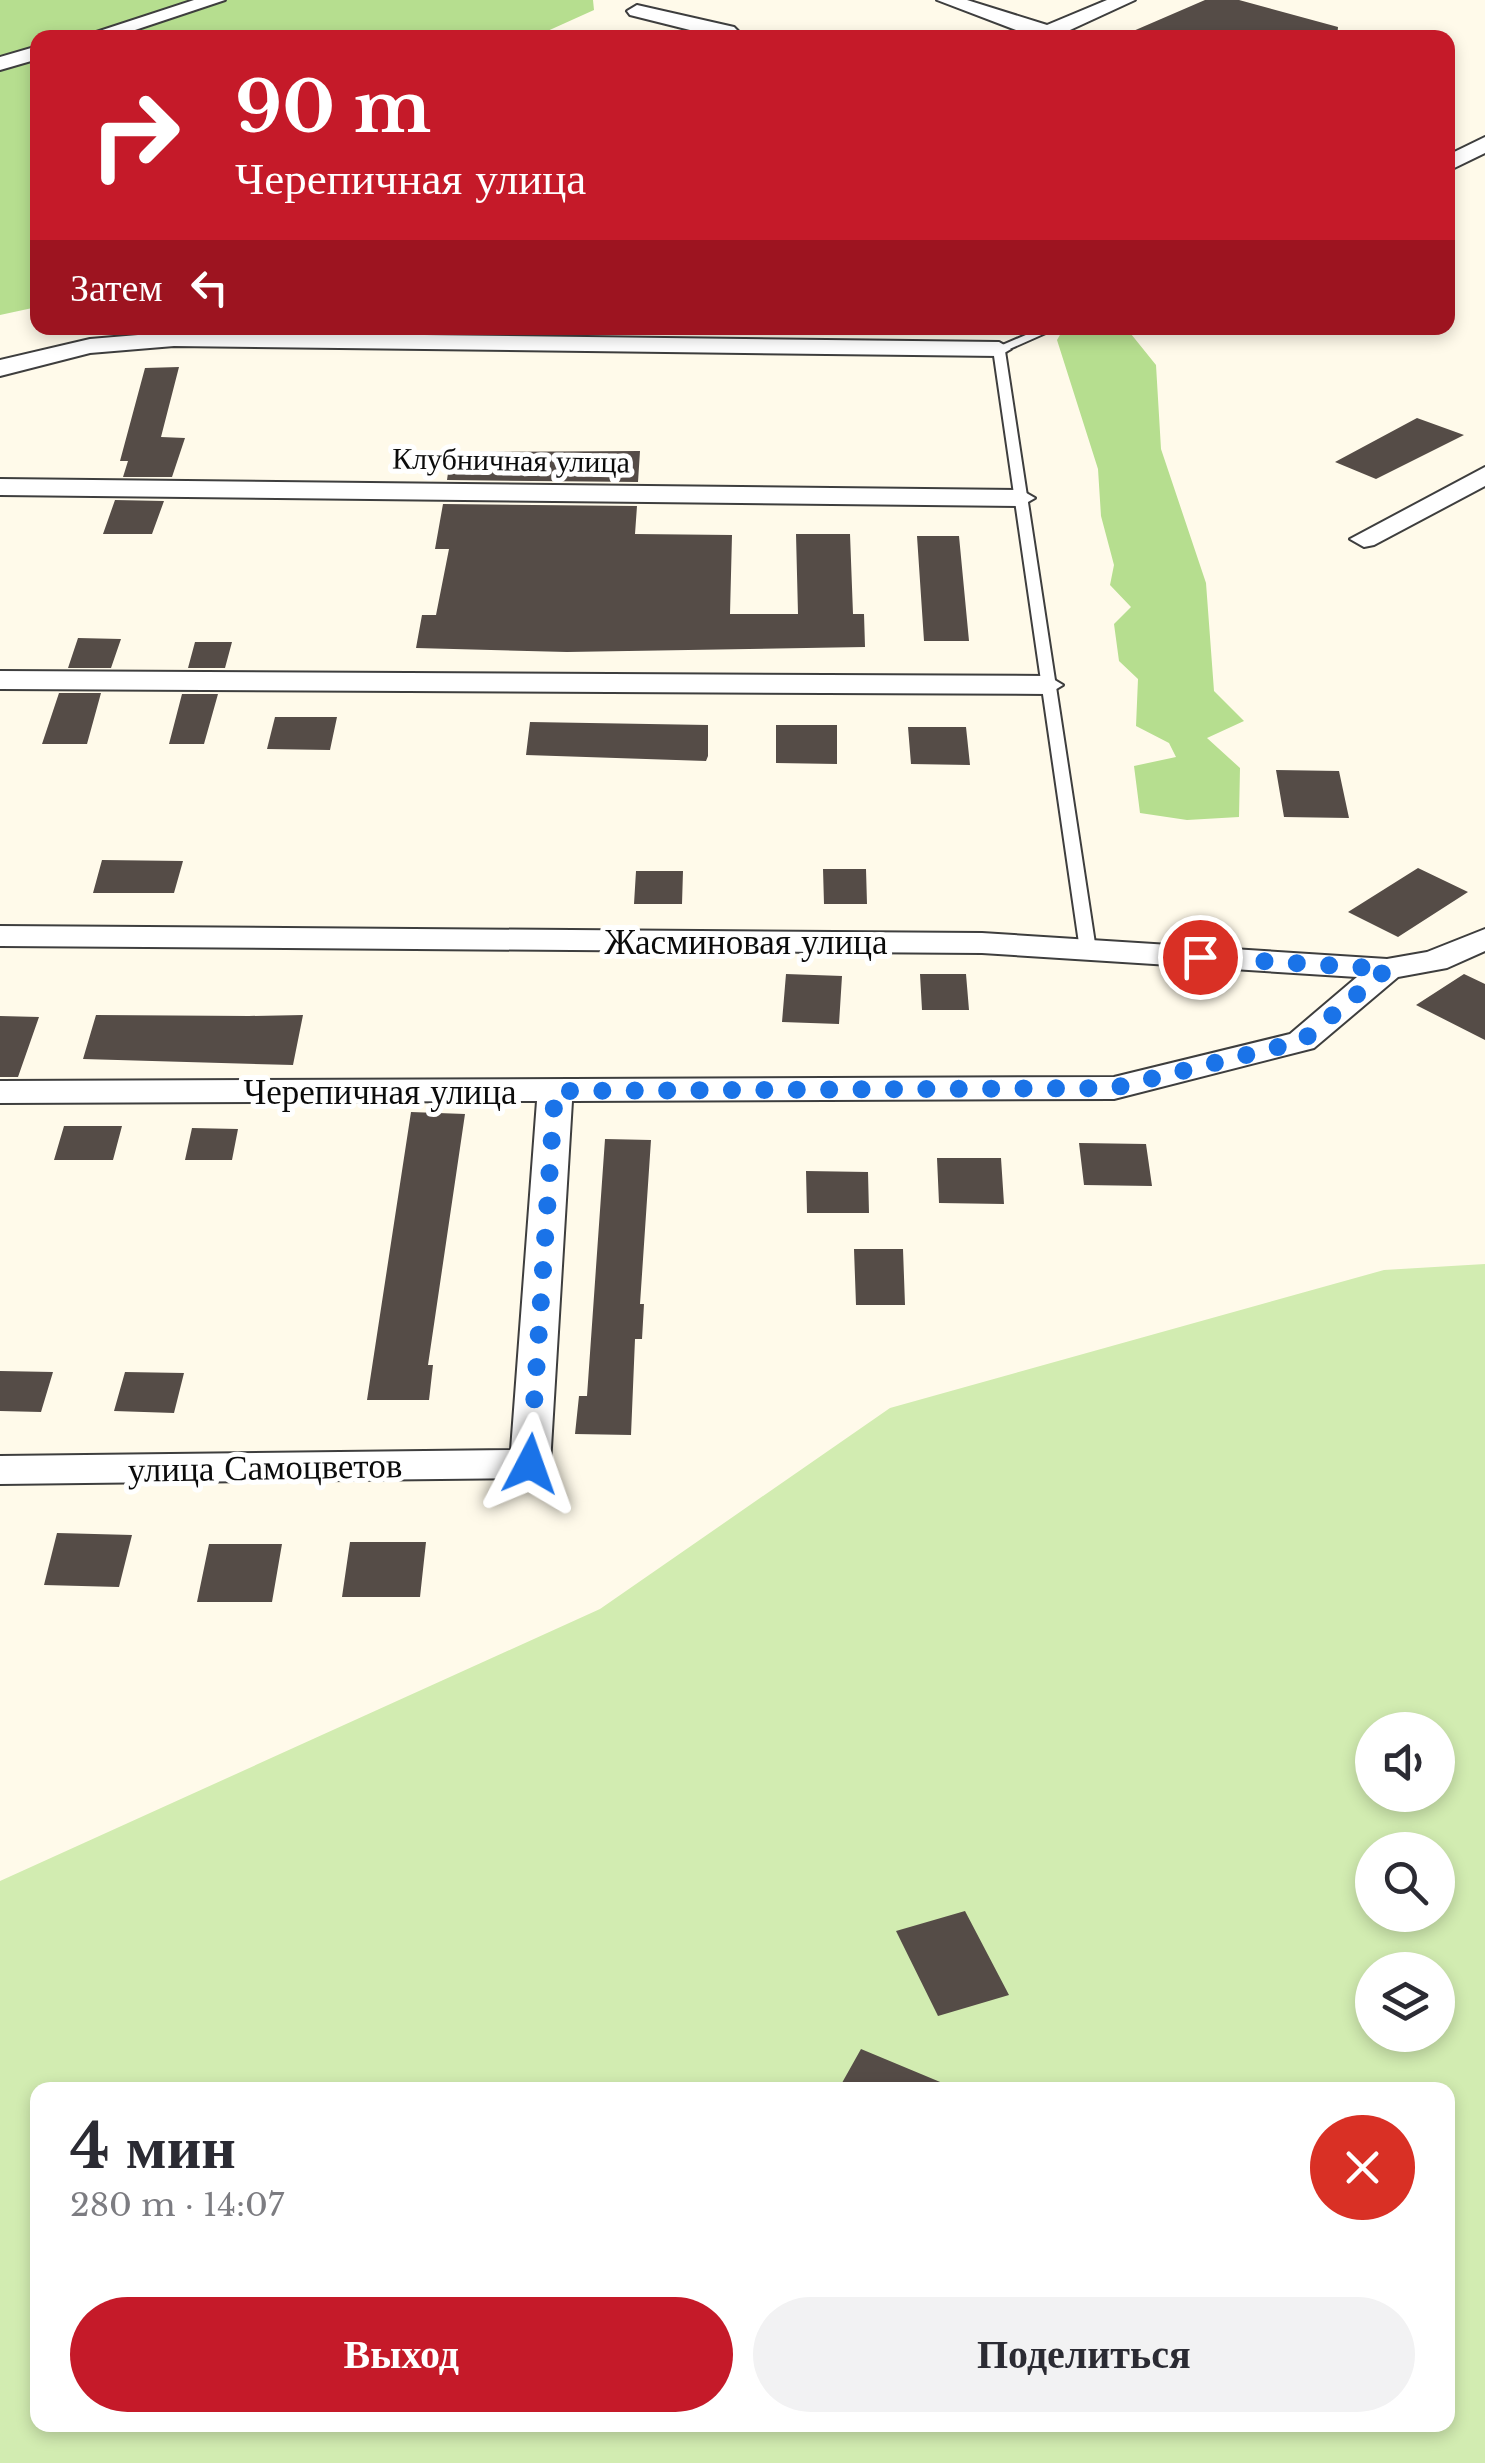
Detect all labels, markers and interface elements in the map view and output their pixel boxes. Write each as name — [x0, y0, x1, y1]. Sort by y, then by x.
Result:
text: 90 m — [235, 64, 431, 151]
icon: right — [70, 70, 200, 200]
text: Черепичная улица — [235, 150, 586, 206]
icon: left — [182, 260, 237, 315]
text: Затем — [70, 264, 162, 311]
street label: Клубничная улица — [392, 439, 630, 481]
pin — [1158, 915, 1243, 1000]
street label: Жасминовая улица — [605, 920, 888, 963]
icon: arrive — [1173, 930, 1228, 985]
street label: Черепичная улица — [243, 1070, 517, 1113]
position arrow — [478, 1412, 582, 1516]
street label: улица Самоцветов — [127, 1443, 403, 1491]
map controls — [1355, 1712, 1455, 2052]
button: sound — [1355, 1712, 1455, 1812]
button: search — [1355, 1832, 1455, 1932]
button: layers — [1355, 1952, 1455, 2052]
text: 4 мин — [70, 2110, 236, 2184]
button: close — [1310, 2115, 1415, 2220]
text: 280 m · 14:07 — [70, 2185, 284, 2225]
button: Выход — [70, 2297, 733, 2412]
button: Поделиться — [753, 2297, 1415, 2412]

